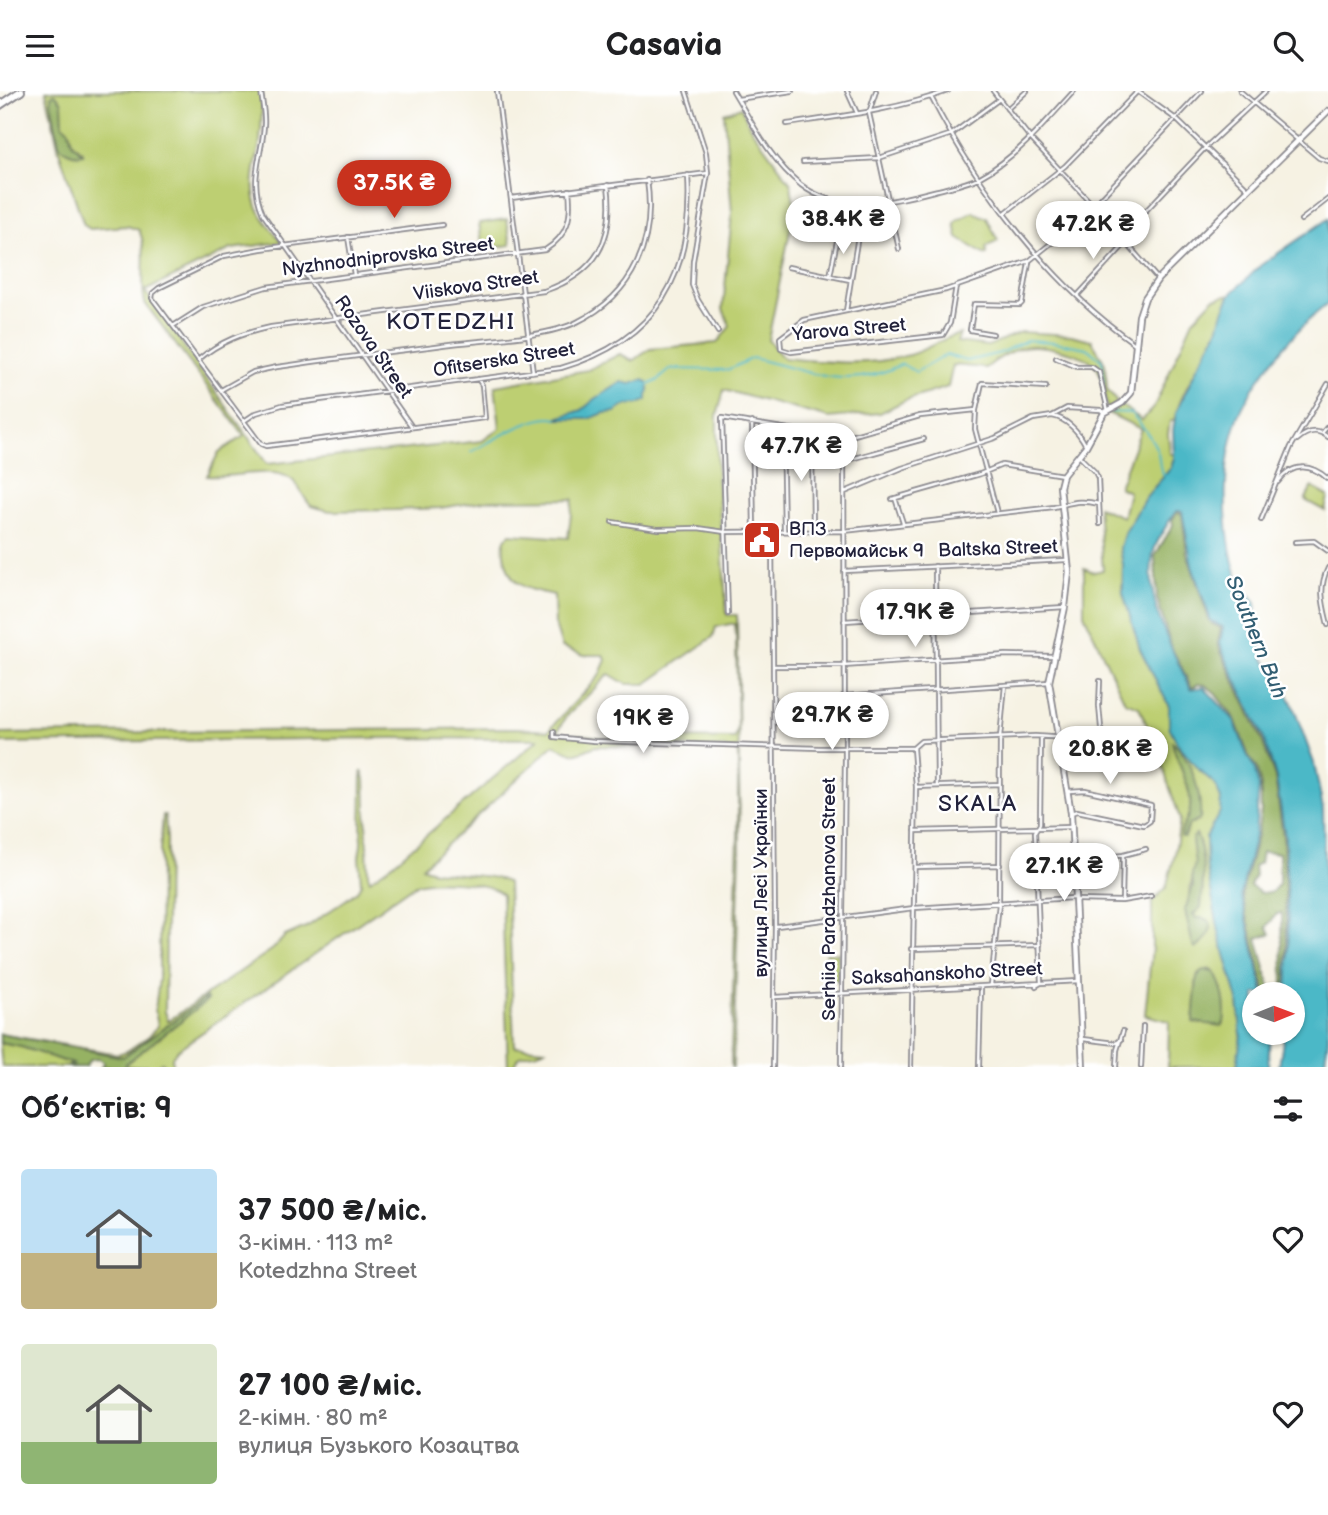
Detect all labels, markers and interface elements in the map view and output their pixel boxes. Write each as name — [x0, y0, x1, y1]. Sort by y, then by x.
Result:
text: Casavia — [606, 26, 722, 65]
icon: menu — [21, 27, 59, 65]
icon: search — [1269, 27, 1307, 65]
pin: 37.5K ₴ — [329, 160, 459, 220]
text: 37.5K ₴ — [353, 169, 435, 197]
pin: 38.4K ₴ — [778, 197, 908, 256]
pin: 47.2K ₴ — [1028, 201, 1158, 261]
text: 38.4K ₴ — [801, 205, 885, 233]
text: 47.2K ₴ — [1052, 210, 1134, 238]
street label: Nyzhnodniprovska Street — [281, 233, 495, 281]
street label: Viiskova Street — [412, 266, 540, 306]
street label: Rozova Street — [329, 291, 417, 403]
district label: KOTEDZHI — [386, 308, 516, 336]
street label: Yarova Street — [790, 314, 907, 347]
street label: Ofitserska Street — [432, 337, 577, 383]
pin: 47.7K ₴ — [736, 423, 866, 483]
text: 47.7K ₴ — [760, 432, 842, 460]
place label: ВПЗ Первомайськ 9 — [789, 518, 924, 563]
public building icon: ВПЗ Первомайськ 9 — [741, 519, 783, 561]
street label: Baltska Street — [938, 535, 1058, 563]
water label: Southern Buh — [1220, 572, 1292, 703]
pin: 17.9K ₴ — [850, 589, 980, 649]
text: 17.9K ₴ — [876, 598, 954, 626]
pin: 29.7K ₴ — [767, 693, 897, 752]
pin: 19K ₴ — [594, 695, 692, 755]
text: 29.7K ₴ — [791, 701, 873, 729]
text: 19K ₴ — [613, 704, 673, 732]
pin: 20.8K ₴ — [1045, 727, 1175, 786]
text: 20.8K ₴ — [1068, 735, 1152, 763]
street label: Serhiia Paradzhanova Street — [818, 777, 841, 1021]
street label: вулиця Лесі Українки — [750, 788, 773, 978]
district label: SKALA — [938, 790, 1018, 818]
pin: 27.1K ₴ — [999, 843, 1129, 903]
text: 27.1K ₴ — [1025, 852, 1103, 880]
street label: Saksahanskoho Street — [851, 958, 1043, 990]
north arrow — [1242, 982, 1306, 1045]
map controls — [1242, 982, 1305, 1045]
icon: filters — [1269, 1090, 1307, 1128]
text: Об’єктів: 9 — [21, 1091, 172, 1127]
text: 37 500 ₴/міс. — [238, 1193, 427, 1229]
icon: home — [77, 1197, 161, 1281]
icon: heart — [1269, 1220, 1307, 1258]
text: 3-кімн. · 113 m² — [238, 1229, 393, 1257]
text: Kotedzhna Street — [238, 1257, 417, 1285]
text: 27 100 ₴/міс. — [238, 1368, 422, 1404]
icon: home — [77, 1372, 161, 1456]
icon: heart — [1269, 1395, 1307, 1433]
text: 2-кімн. · 80 m² — [238, 1404, 388, 1432]
text: вулиця Бузького Козацтва — [238, 1432, 520, 1460]

